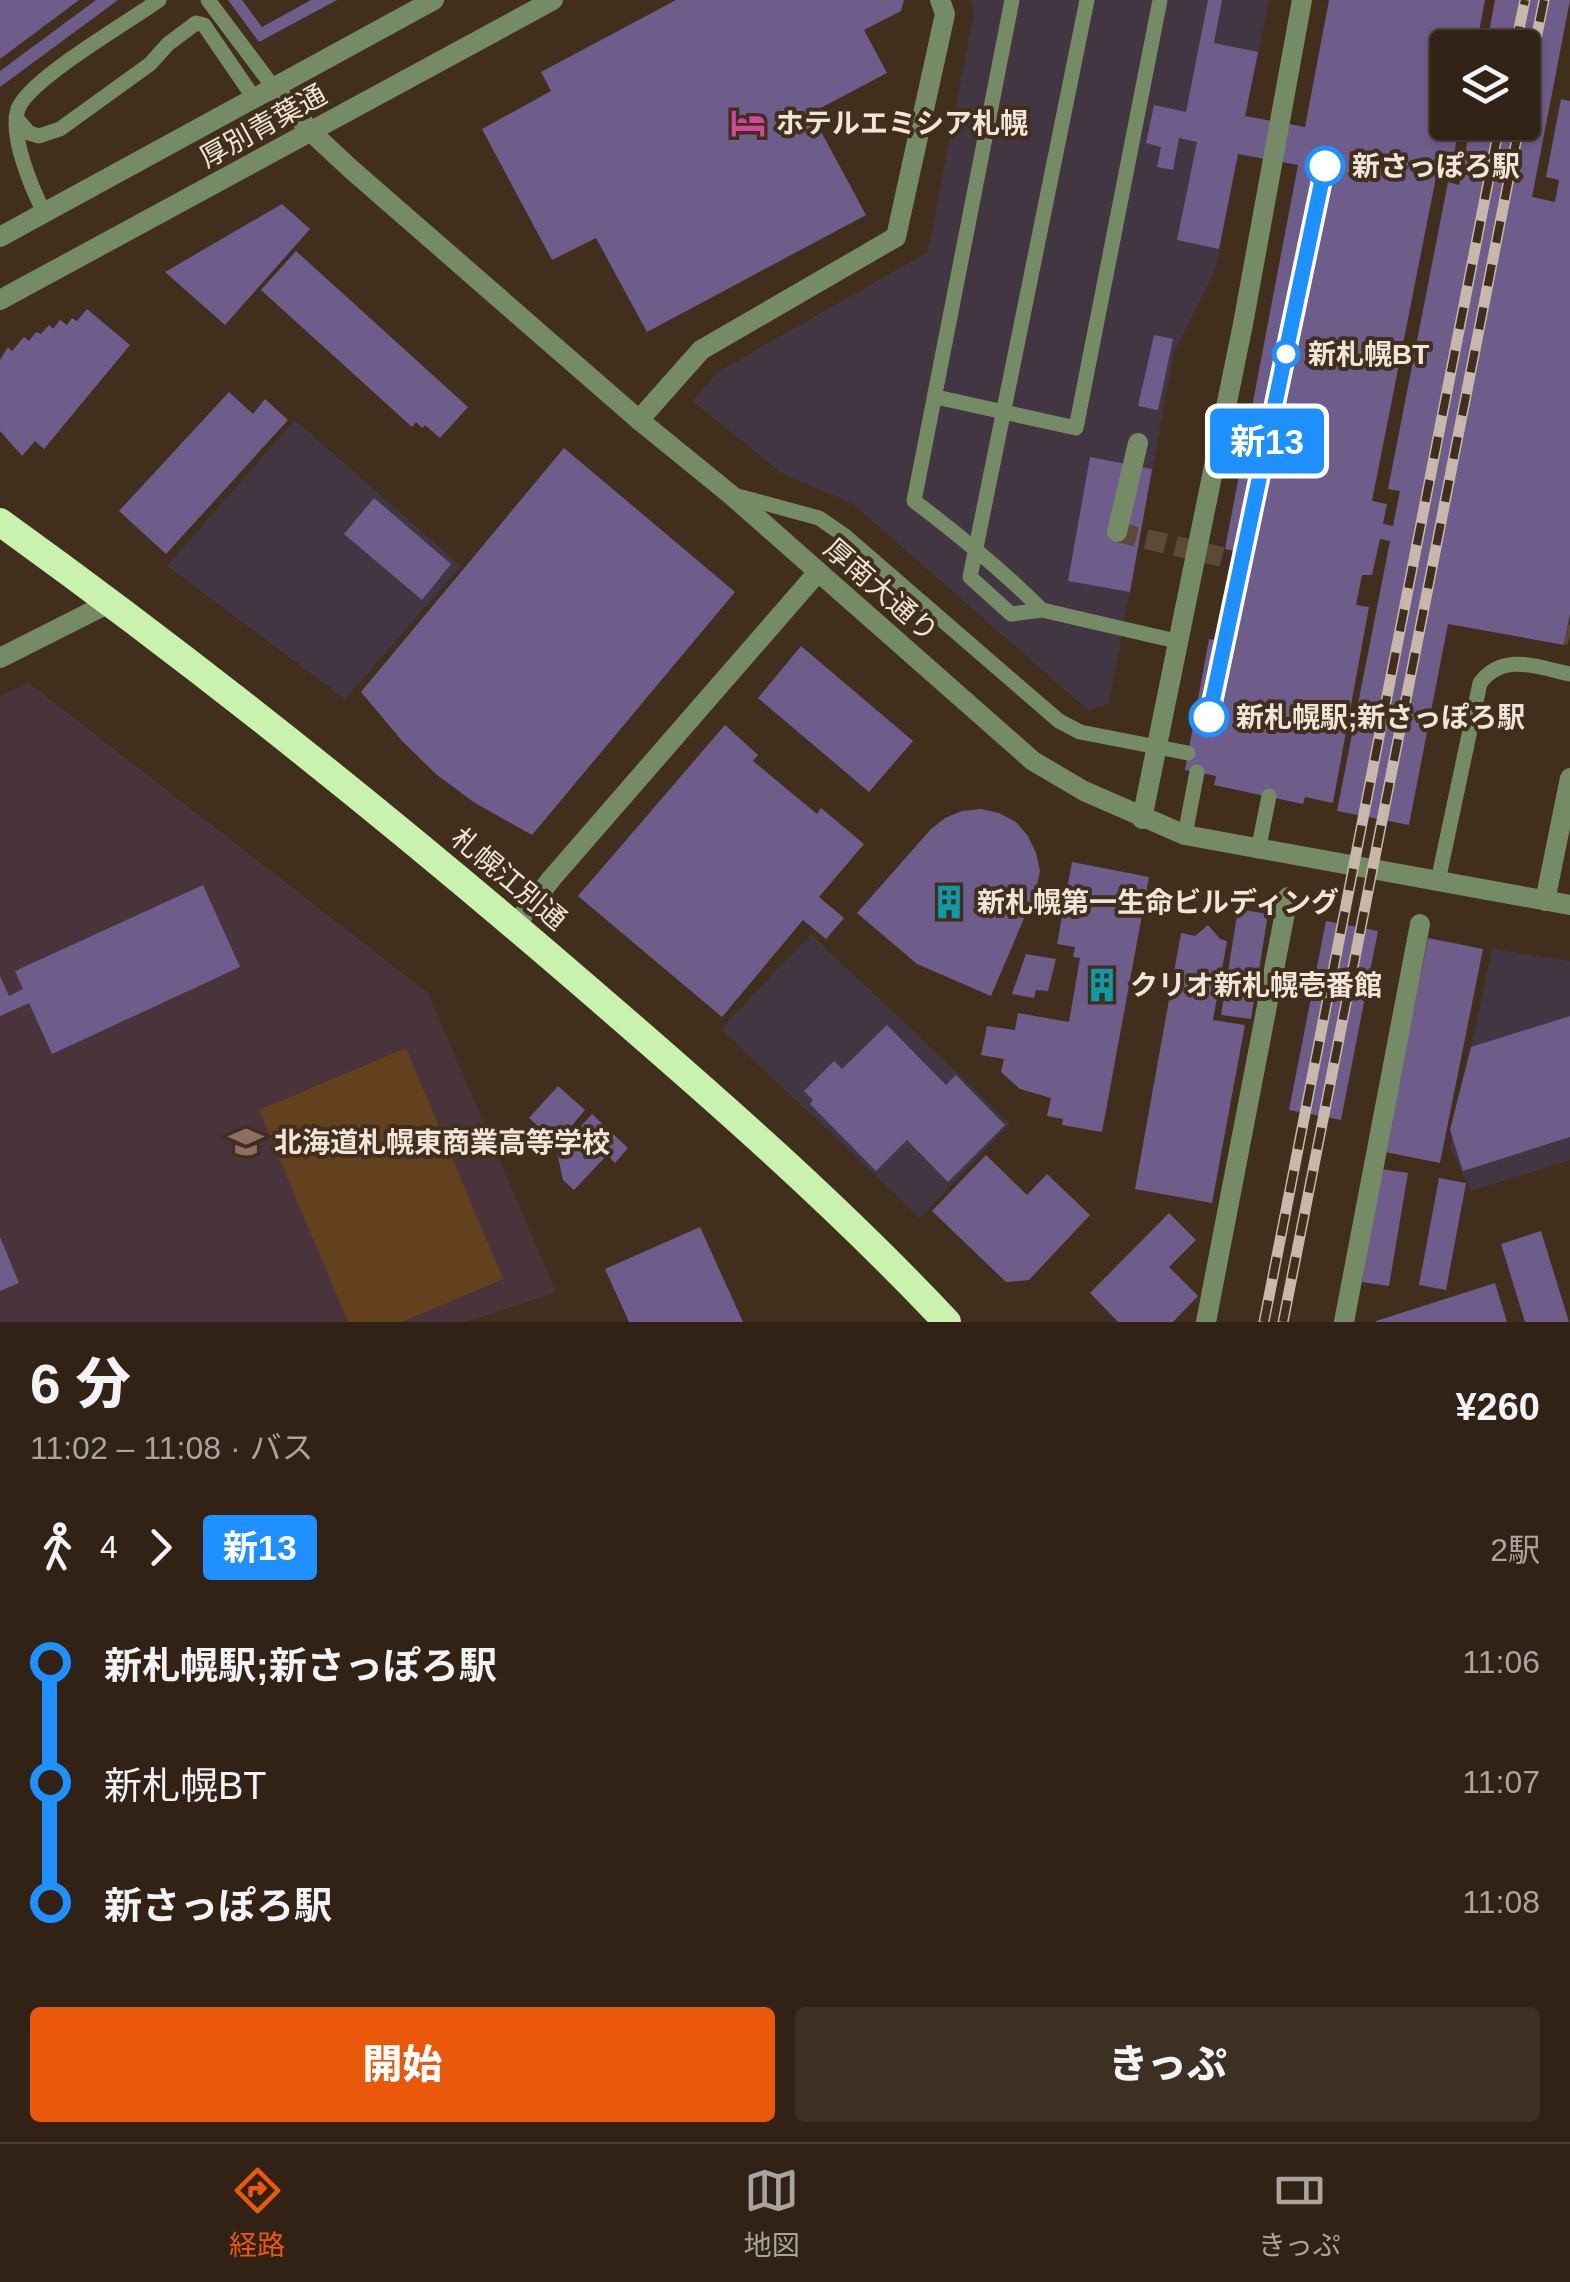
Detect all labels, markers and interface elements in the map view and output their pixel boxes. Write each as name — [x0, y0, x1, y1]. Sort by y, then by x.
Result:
map controls — [1430, 30, 1540, 140]
button: layers — [1430, 30, 1540, 140]
street label: 厚別青葉通 — [194, 79, 332, 173]
hotel icon: ホテルエミシア札幌 — [729, 104, 767, 142]
place label: ホテルエミシア札幌 — [776, 108, 1028, 139]
marker: 新さっぽろ駅 — [1306, 147, 1344, 185]
place label: 新さっぽろ駅 — [1352, 151, 1520, 182]
place label: 新札幌BT — [1308, 339, 1429, 370]
marker: 新札幌BT — [1273, 341, 1299, 367]
line badge: 新13 — [1210, 408, 1324, 474]
text: 新13 — [1230, 422, 1304, 461]
street label: 厚南大通り — [818, 532, 944, 648]
marker: 新札幌駅;新さっぽろ駅 — [1190, 698, 1228, 736]
place label: 新札幌駅;新さっぽろ駅 — [1236, 702, 1525, 733]
street label: 札幌江別通 — [445, 822, 573, 936]
building icon: 新札幌第一生命ビルディング — [930, 883, 968, 921]
place label: 新札幌第一生命ビルディング — [977, 887, 1339, 918]
building icon: クリオ新札幌壱番館 — [1083, 966, 1121, 1004]
place label: クリオ新札幌壱番館 — [1130, 970, 1382, 1001]
school or university icon: 北海道札幌東商業高等学校 — [227, 1123, 265, 1161]
place label: 北海道札幌東商業高等学校 — [274, 1127, 610, 1158]
text: 6 分 — [30, 1353, 131, 1415]
text: ¥260 — [1455, 1386, 1540, 1428]
text: 11:02 – 11:08 · バス — [30, 1430, 313, 1466]
icon: walk — [30, 1520, 85, 1575]
icon: forward — [133, 1520, 188, 1575]
text: 新13 — [223, 1528, 297, 1567]
text: 4 — [100, 1529, 118, 1565]
text: 2駅 — [1490, 1532, 1540, 1568]
text: 11:06 — [1462, 1644, 1540, 1680]
text: 新札幌駅;新さっぽろ駅 — [104, 1645, 497, 1687]
text: 11:07 — [1462, 1764, 1540, 1800]
text: 新札幌BT — [104, 1765, 267, 1807]
text: 11:08 — [1462, 1884, 1540, 1920]
text: 新さっぽろ駅 — [104, 1885, 332, 1927]
button: 開始 — [30, 2007, 775, 2122]
button: きっぷ — [795, 2007, 1540, 2122]
tab: 経路 — [229, 2163, 285, 2263]
tab: 地図 — [744, 2163, 800, 2263]
tab: きっぷ — [1258, 2163, 1341, 2263]

